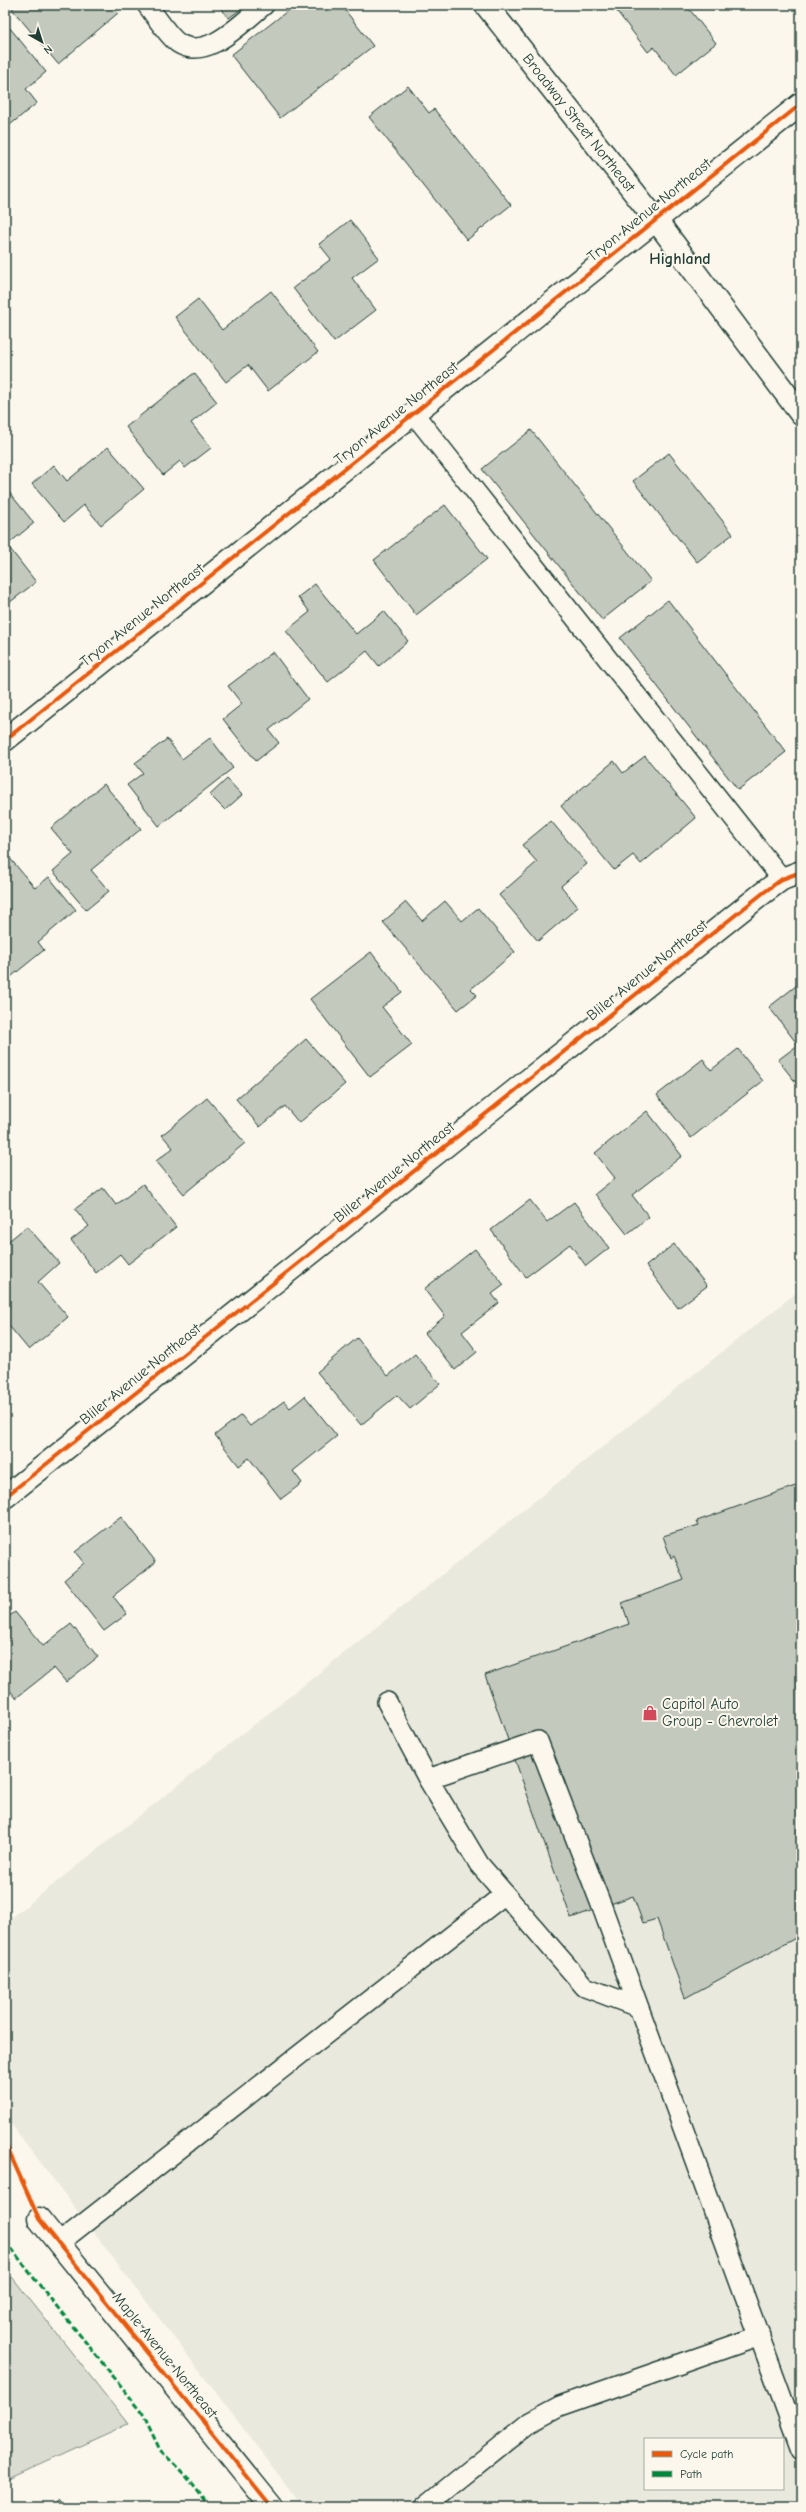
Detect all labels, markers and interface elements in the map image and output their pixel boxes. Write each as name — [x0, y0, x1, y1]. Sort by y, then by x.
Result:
north arrow — [22, 22, 62, 62]
text: N — [41, 42, 55, 57]
street label: Broadway Street Northeast — [519, 50, 640, 196]
street label: Tryon Avenue Northeast — [583, 154, 715, 265]
district label: Highland — [649, 250, 711, 268]
street label: Tryon Avenue Northeast — [330, 357, 462, 468]
street label: Tryon Avenue Northeast — [76, 559, 208, 670]
street label: Bliler Avenue Northeast — [583, 915, 712, 1024]
street label: Bliler Avenue Northeast — [330, 1117, 459, 1226]
street label: Bliler Avenue Northeast — [76, 1319, 205, 1428]
place label: Capitol Auto Group - Chevrolet — [662, 1695, 779, 1730]
shop icon: Capitol Auto Group - Chevrolet — [641, 1704, 659, 1722]
street label: Maple Avenue Northeast — [109, 2288, 222, 2422]
legend — [644, 2438, 784, 2490]
text: Cycle path — [680, 2447, 733, 2461]
text: Path — [680, 2467, 702, 2481]

